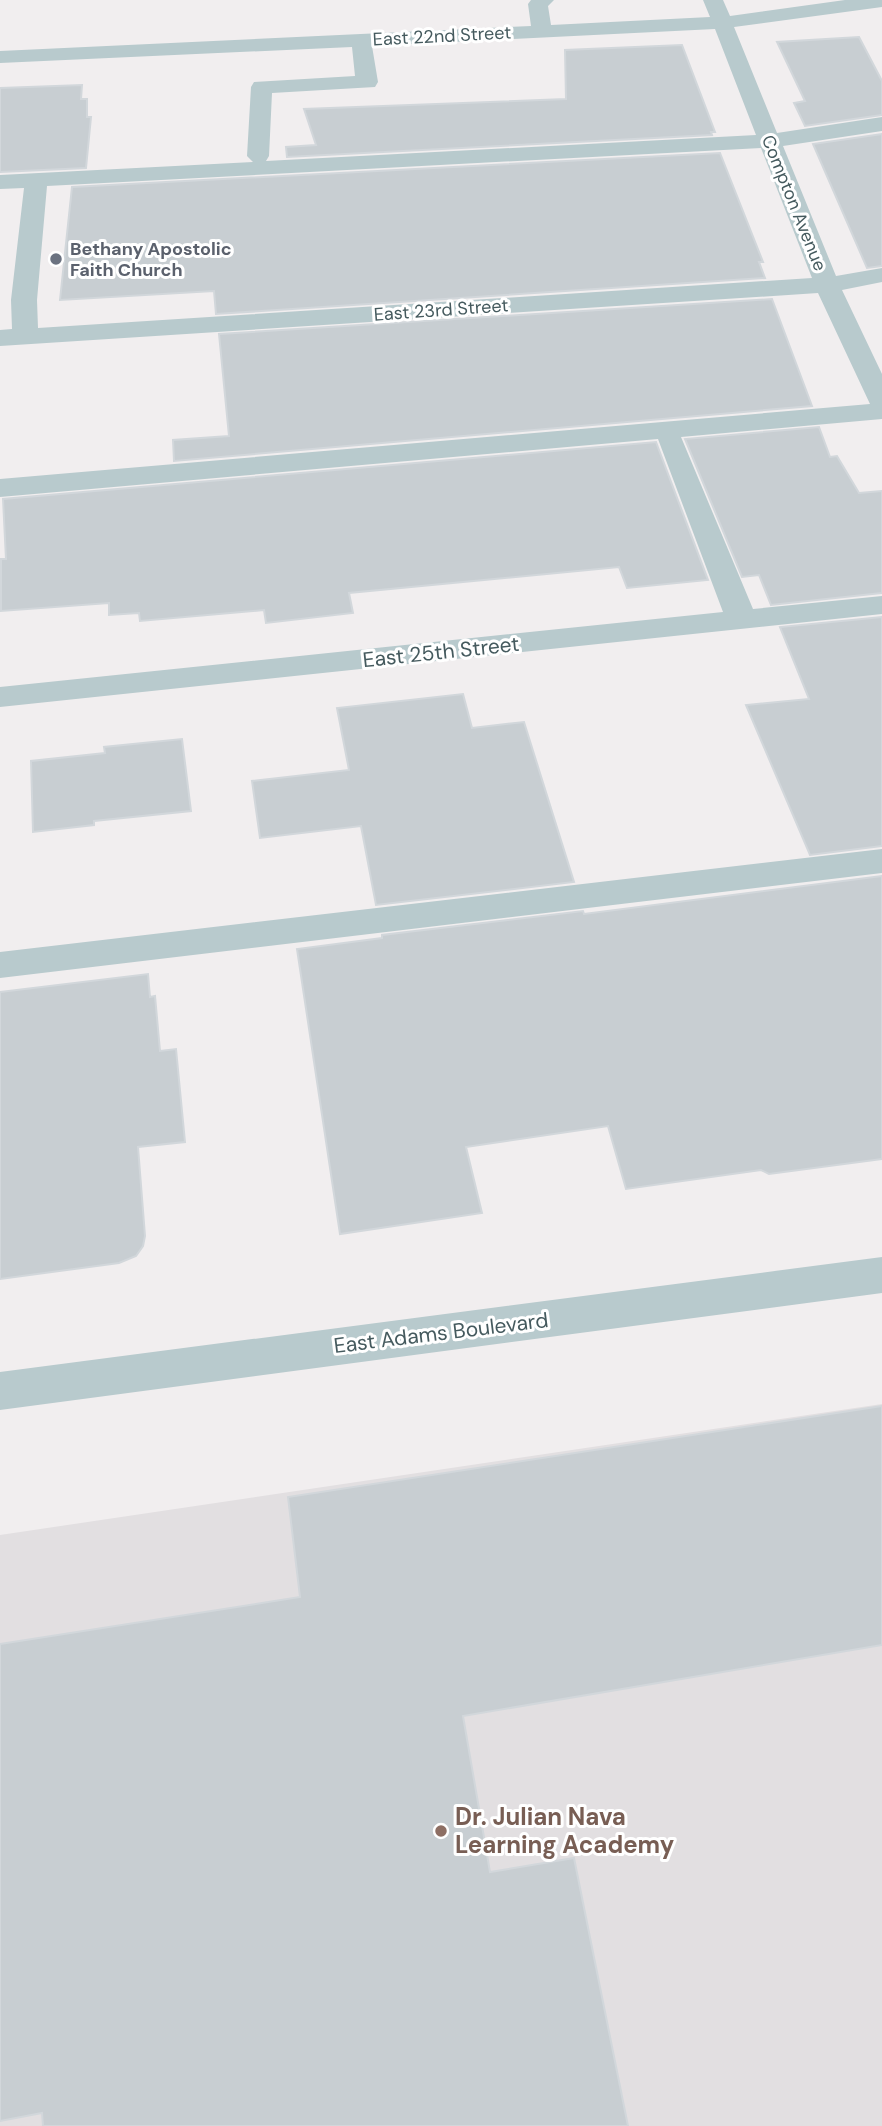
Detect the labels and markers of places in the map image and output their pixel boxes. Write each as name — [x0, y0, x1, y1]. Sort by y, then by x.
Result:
place label: Bethany Apostolic Faith Church — [70, 237, 232, 282]
marker: Bethany Apostolic Faith Church — [48, 251, 64, 267]
place label: Dr. Julian Nava Learning Academy — [455, 1801, 675, 1860]
marker: Dr. Julian Nava Learning Academy — [433, 1823, 449, 1839]

